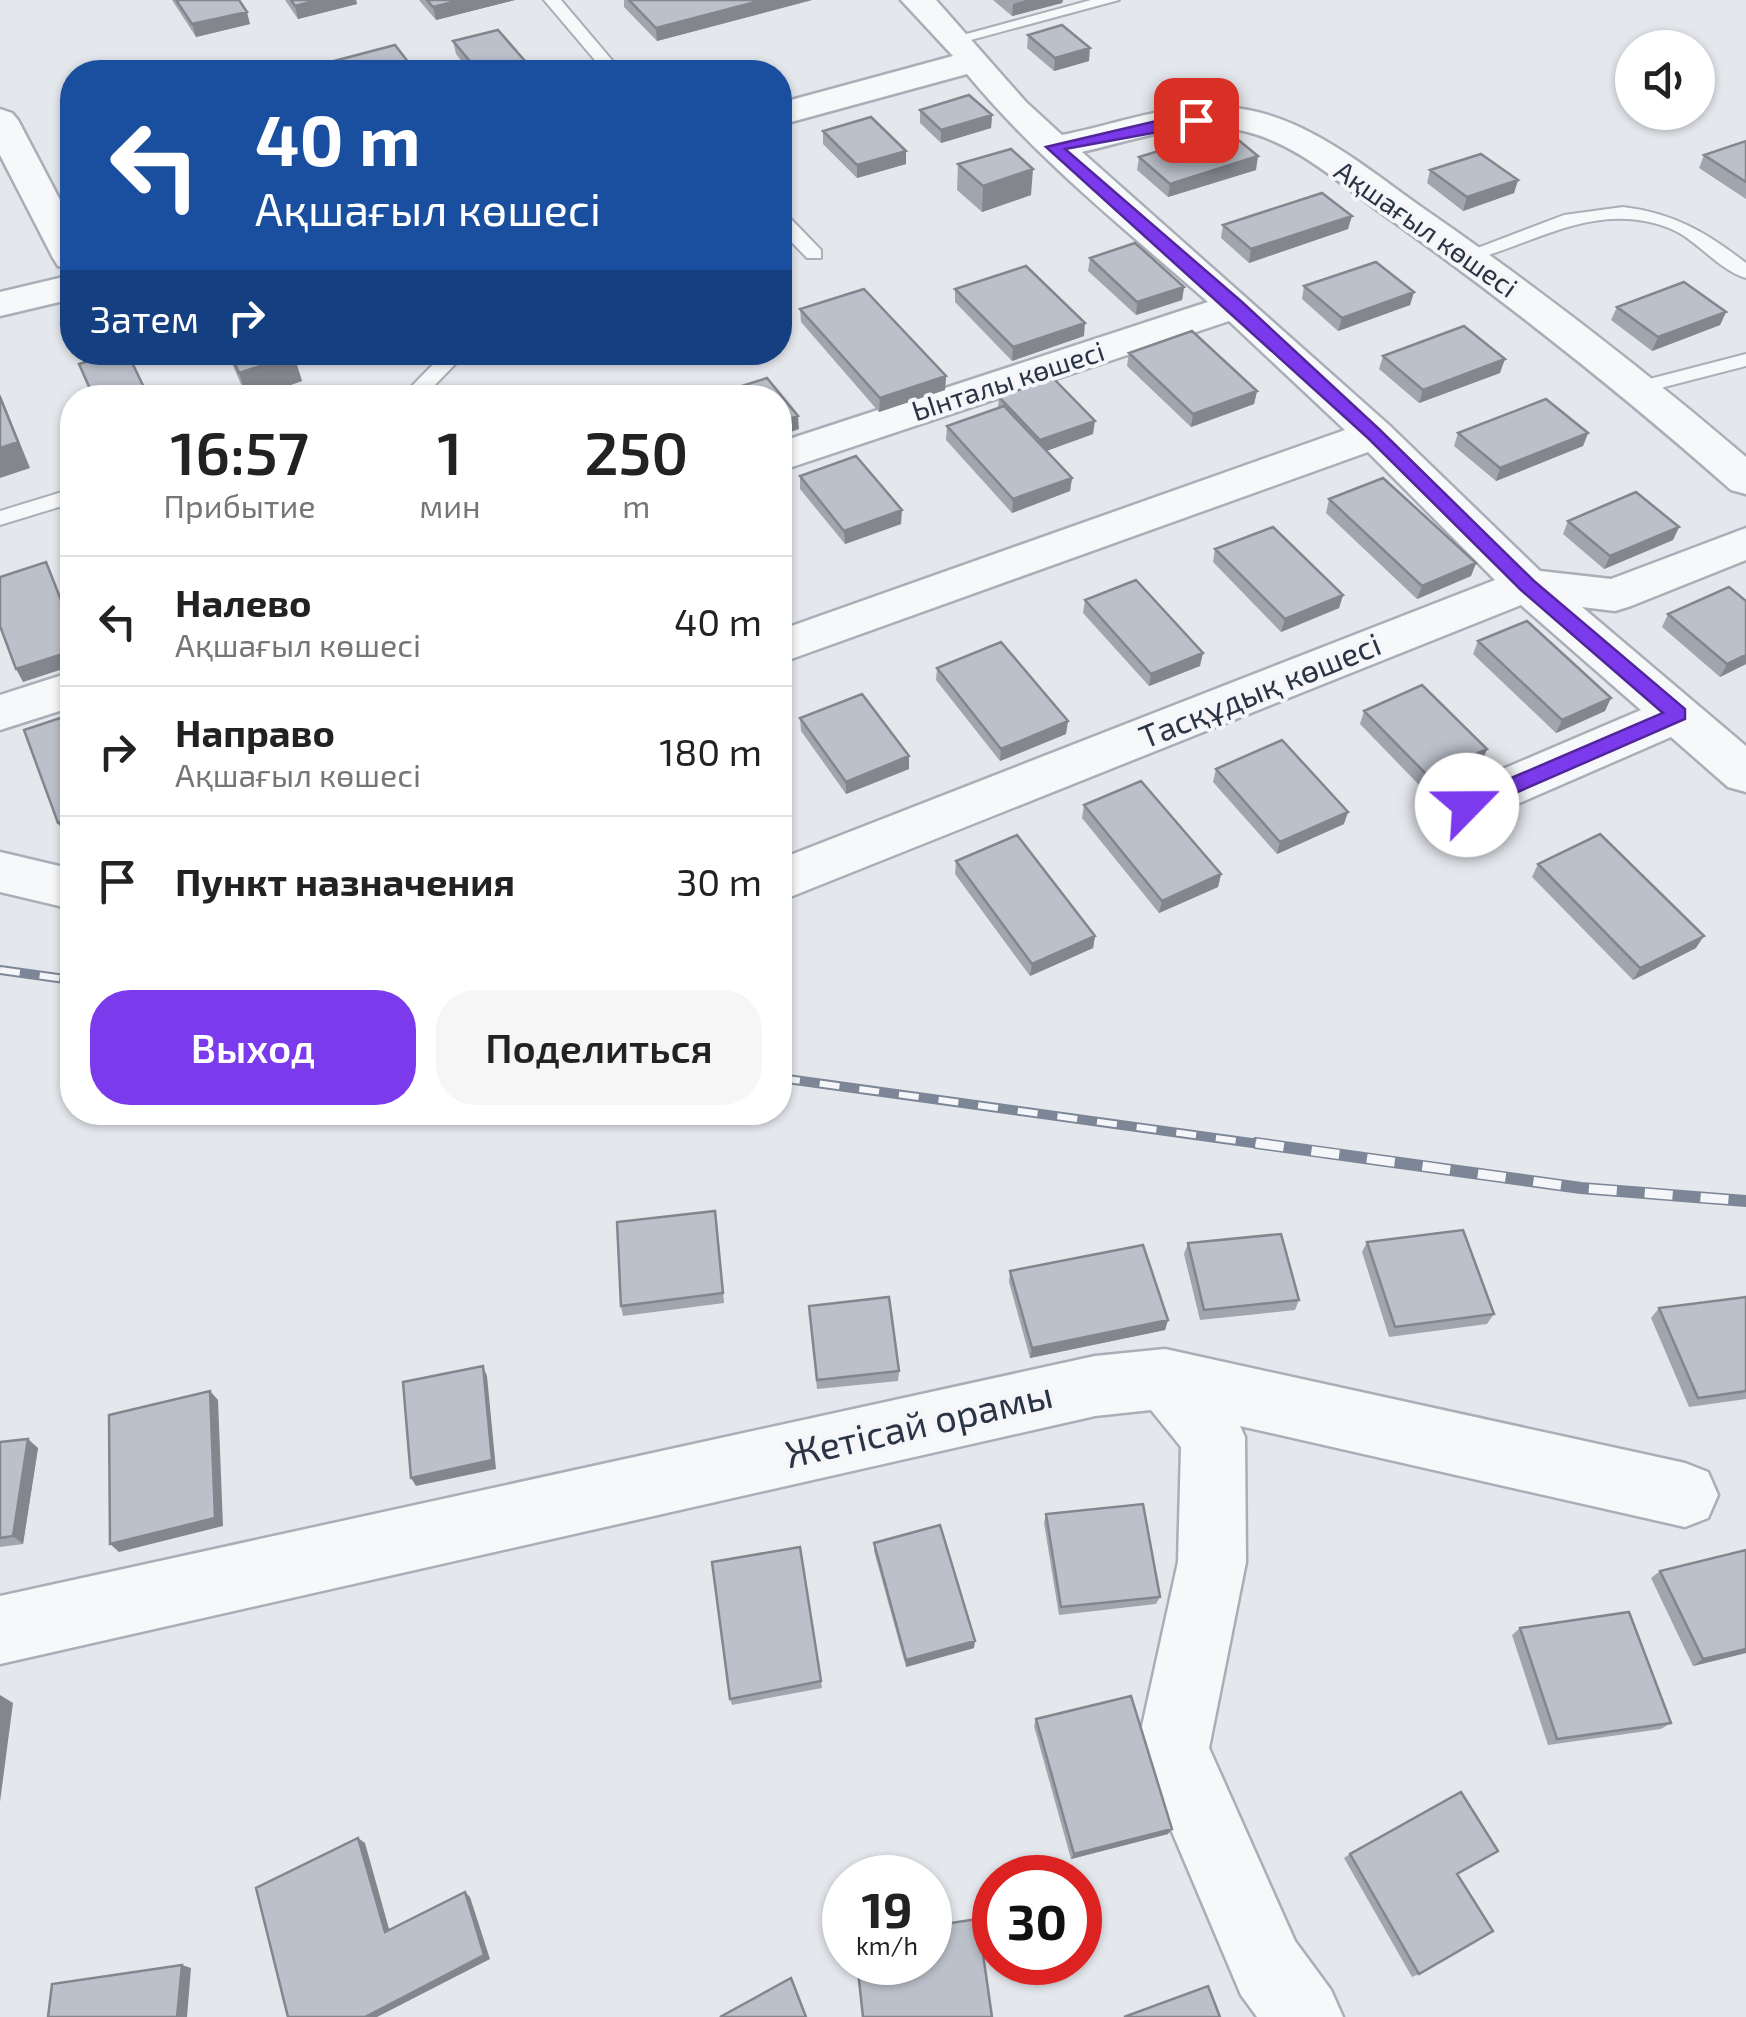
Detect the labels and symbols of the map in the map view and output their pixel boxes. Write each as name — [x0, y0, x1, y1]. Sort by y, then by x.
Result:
pin — [1154, 78, 1239, 163]
street label: Ақшағыл көшесі — [1329, 152, 1525, 304]
street label: Ынталы көшесі — [907, 333, 1108, 427]
street label: Тасқұдық көшесі — [1133, 623, 1386, 755]
position arrow — [1415, 753, 1519, 857]
street label: Жетісай орамы — [780, 1370, 1057, 1476]
speed limit sign: 30 — [972, 1855, 1102, 1985]

